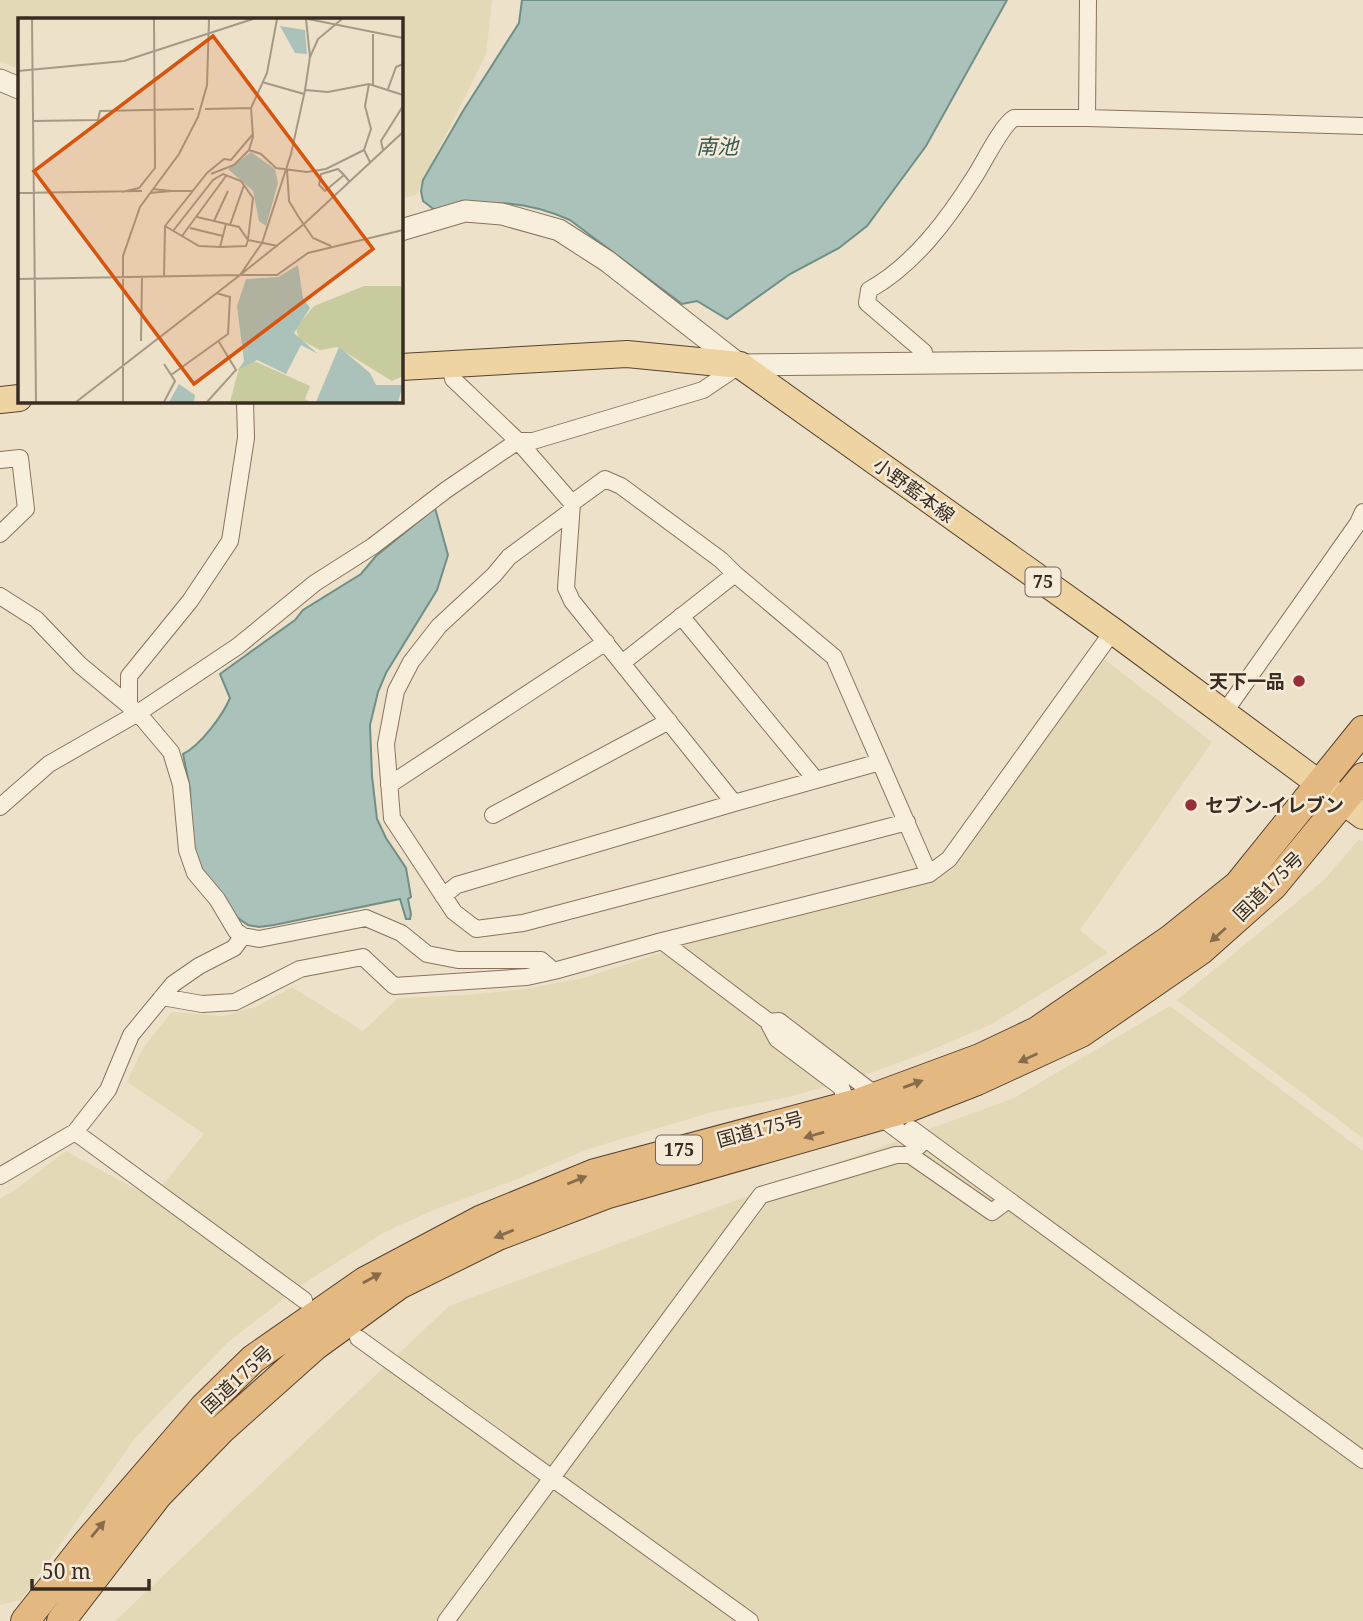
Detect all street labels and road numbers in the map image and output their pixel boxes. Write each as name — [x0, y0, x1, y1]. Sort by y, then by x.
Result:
street label: 小野藍本線 — [868, 452, 960, 528]
road number: 75 — [1026, 568, 1060, 596]
street label: 国道175号 — [1227, 845, 1309, 927]
street label: 国道175号 — [714, 1105, 806, 1153]
road number: 175 — [656, 1135, 702, 1164]
street label: 国道175号 — [196, 1339, 278, 1419]

